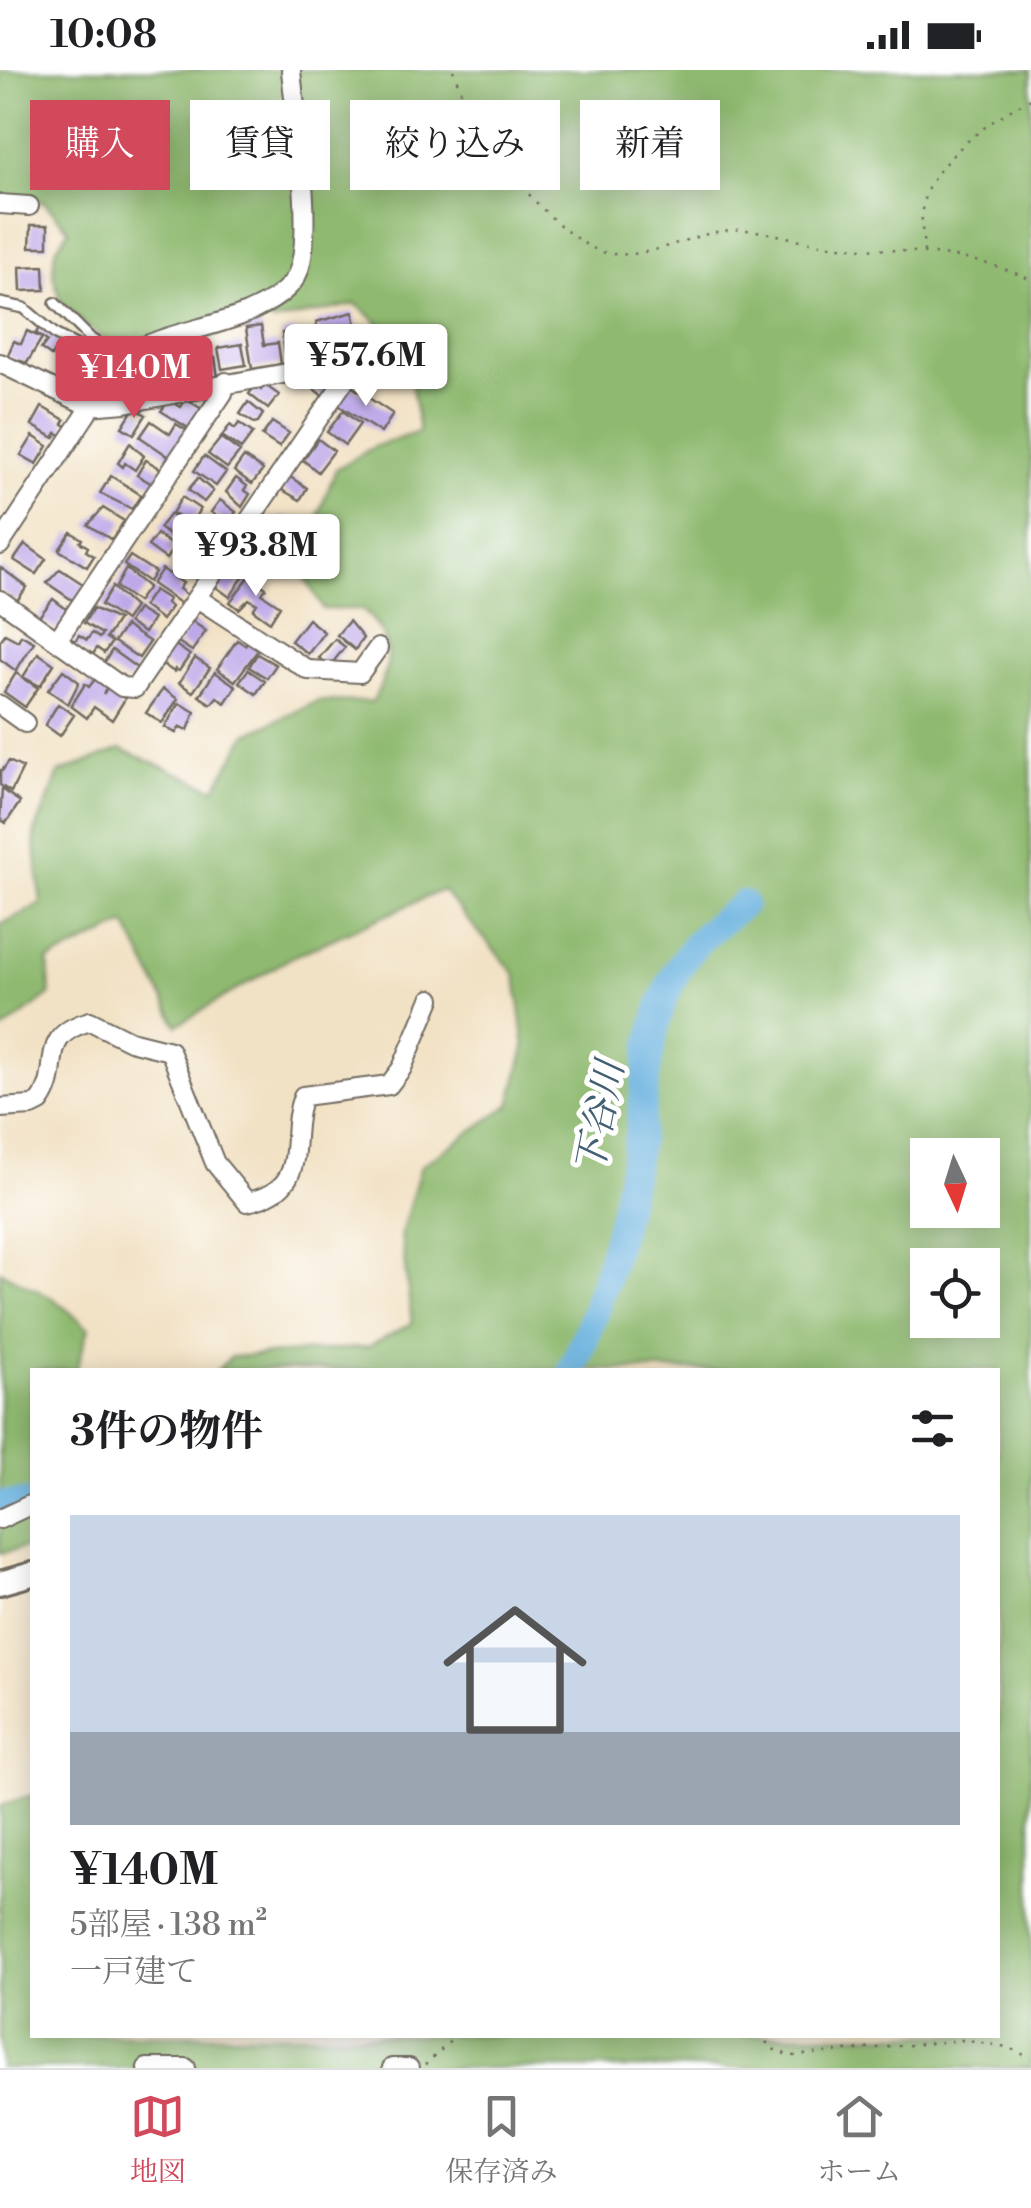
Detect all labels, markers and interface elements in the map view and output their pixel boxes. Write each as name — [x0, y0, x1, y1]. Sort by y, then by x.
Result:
text: 10:08 — [50, 12, 157, 59]
chip: 購入 — [30, 100, 170, 190]
chip: 賃貸 — [190, 100, 330, 190]
chip: 絞り込み — [350, 100, 560, 190]
chip: 新着 — [580, 100, 720, 190]
pin: ¥57.6M — [285, 324, 447, 409]
pin: ¥140M — [64, 336, 204, 421]
text: ¥57.6M — [306, 336, 426, 376]
text: ¥140M — [78, 348, 190, 388]
pin: ¥93.8M — [175, 514, 337, 599]
text: ¥93.8M — [195, 526, 317, 566]
water label: 下谷川 — [567, 1054, 636, 1178]
north arrow — [910, 1138, 1000, 1228]
map controls — [910, 1138, 1000, 1338]
button: locate — [910, 1248, 1000, 1338]
icon: filters — [905, 1401, 960, 1456]
text: 3件の物件 — [70, 1406, 263, 1459]
icon: home — [425, 1580, 605, 1760]
text: ¥140M — [70, 1845, 218, 1898]
text: 5部屋 · 138 m² — [70, 1905, 267, 1945]
text: 一戸建て — [70, 1952, 198, 1992]
tab: 地図 — [130, 2089, 186, 2190]
tab: 保存済み — [445, 2089, 557, 2190]
tab: ホーム — [817, 2089, 901, 2190]

